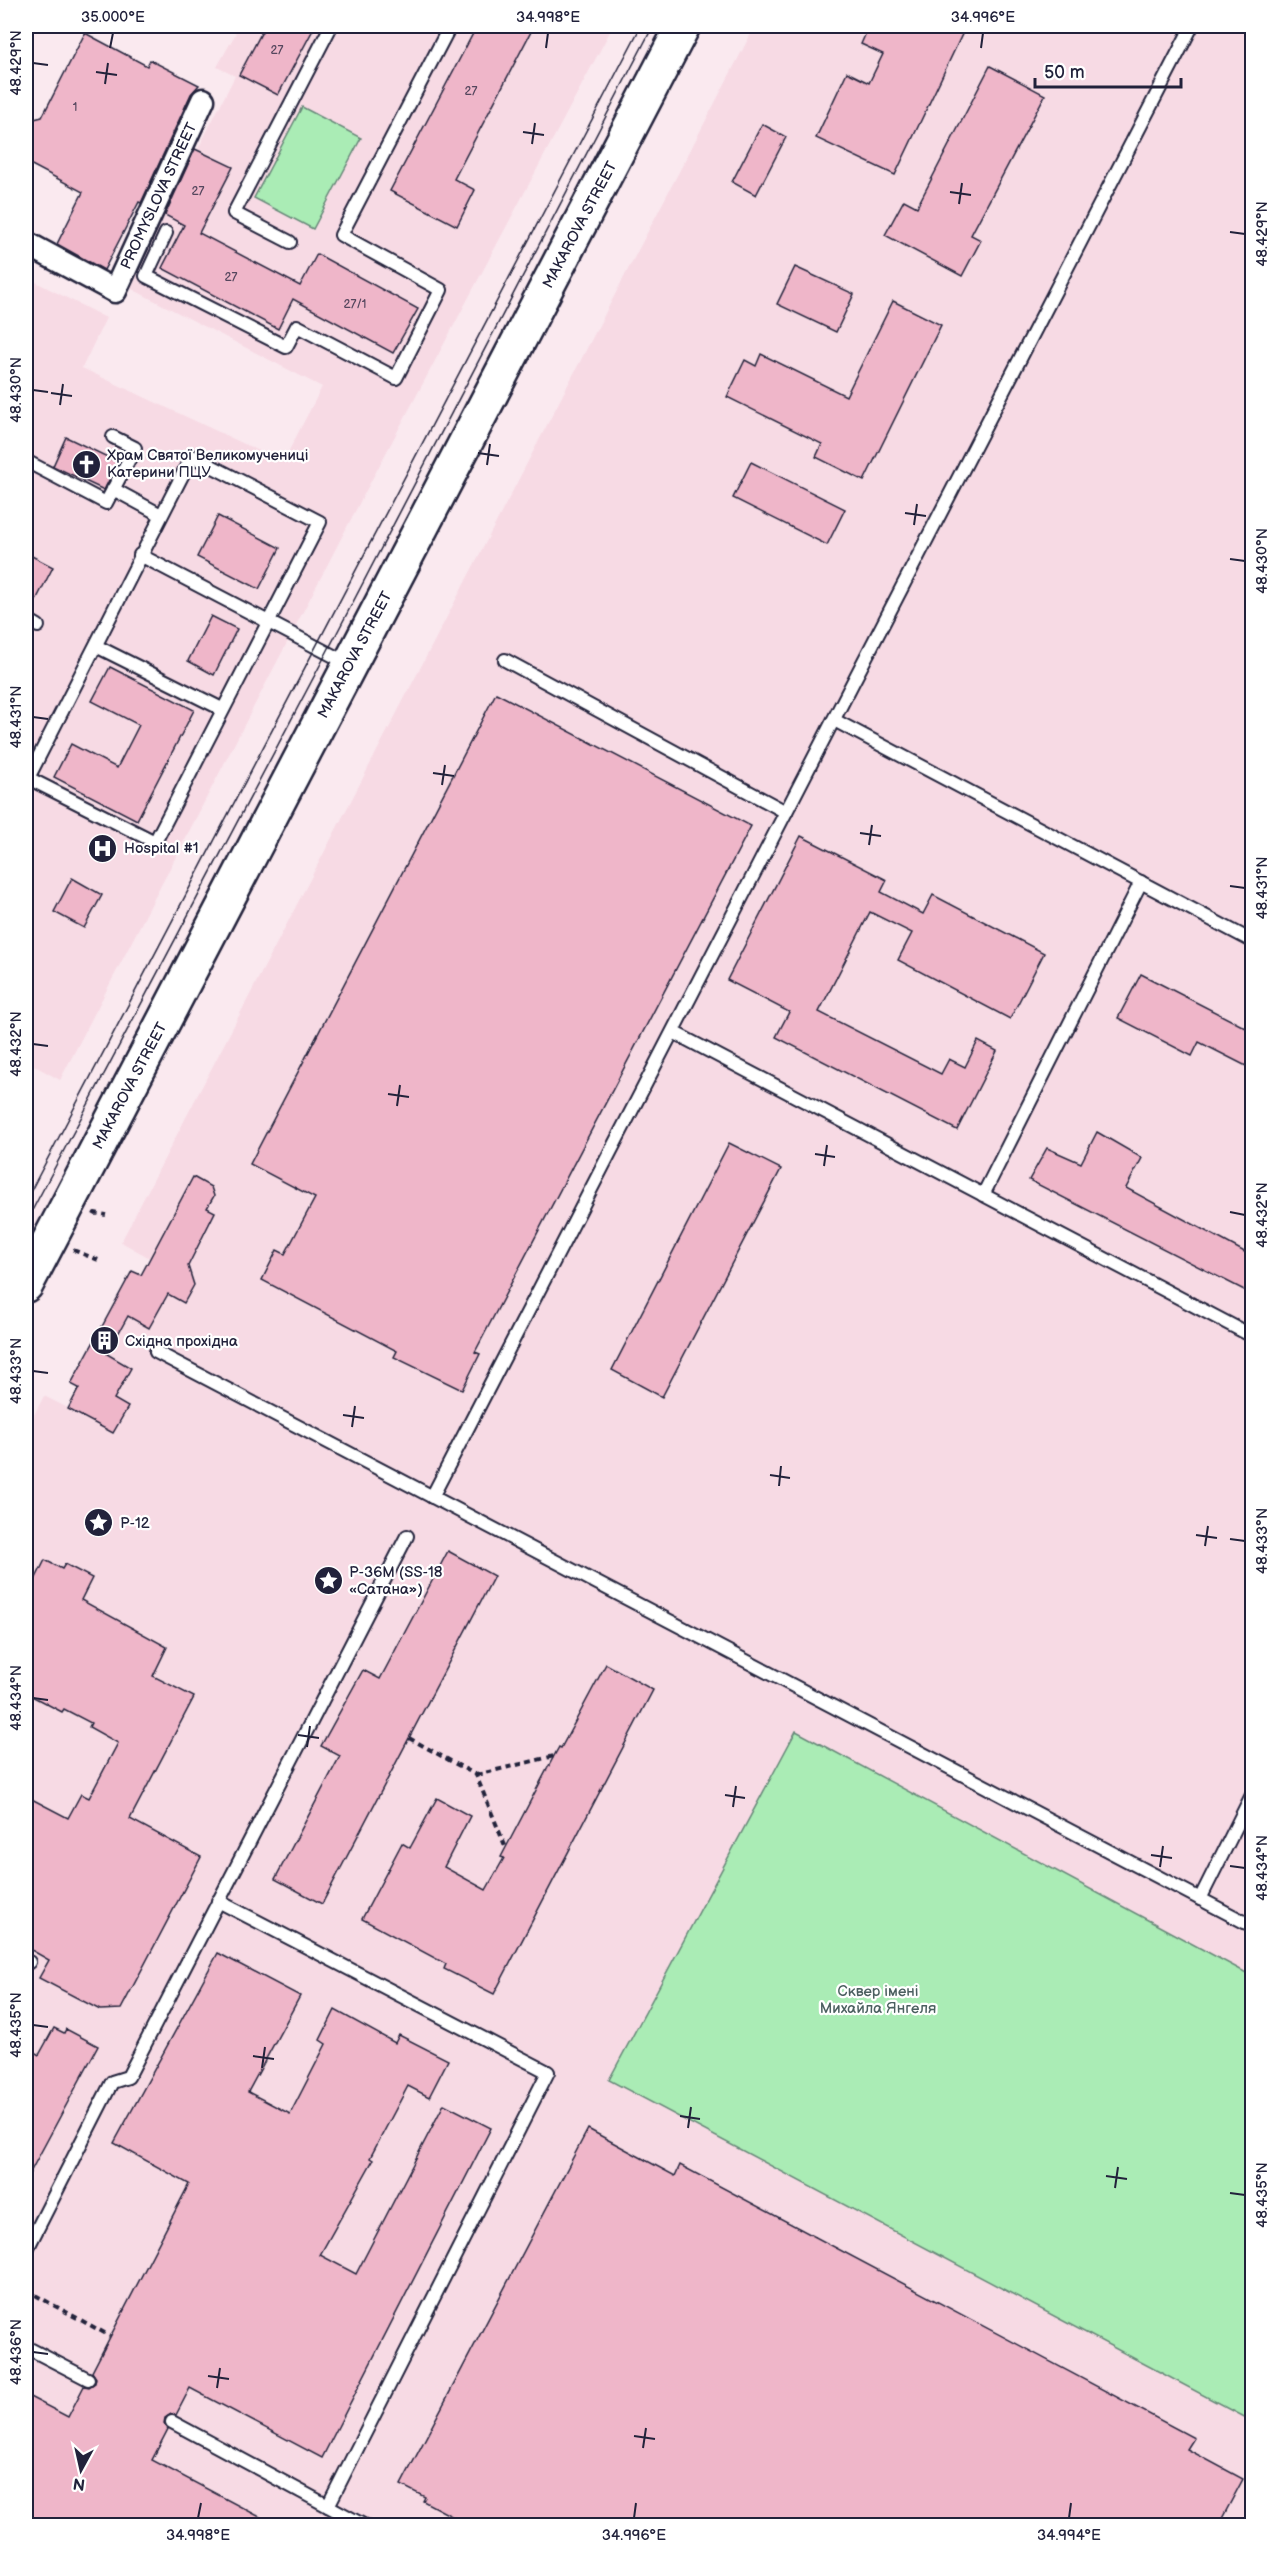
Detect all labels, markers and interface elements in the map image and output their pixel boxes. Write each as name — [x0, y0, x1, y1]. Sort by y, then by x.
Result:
text: 35.000°E — [81, 8, 145, 27]
text: 34.998°E — [516, 8, 580, 27]
text: 34.996°E — [951, 8, 1015, 27]
text: 48.429°N — [7, 30, 26, 96]
house number: 27 — [271, 43, 284, 58]
scale bar — [1035, 51, 1180, 89]
text: 50 m — [1044, 62, 1085, 83]
house number: 27 — [465, 84, 478, 99]
house number: 1 — [73, 100, 77, 115]
street label: PROMYSLOVA STREET — [117, 120, 201, 272]
street label: MAKAROVA STREET — [539, 158, 621, 292]
house number: 27 — [192, 184, 205, 199]
text: 48.429°N — [1253, 201, 1272, 267]
house number: 27 — [225, 270, 238, 285]
house number: 27/1 — [343, 297, 367, 312]
text: 48.430°N — [7, 357, 26, 423]
place label: Храм Святої Великомучениці Катерини ПЦУ — [107, 446, 308, 482]
church icon: Храм Святої Великомучениці Катерини ПЦУ — [70, 448, 102, 480]
text: 48.430°N — [1253, 528, 1272, 594]
street label: MAKAROVA STREET — [314, 588, 396, 722]
text: 48.431°N — [7, 685, 26, 749]
hospital icon: Hospital #1 — [87, 832, 119, 864]
place label: Hospital #1 — [124, 839, 199, 858]
text: 48.431°N — [1253, 856, 1272, 920]
text: 48.432°N — [7, 1011, 26, 1077]
street label: MAKAROVA STREET — [89, 1019, 171, 1153]
text: 48.432°N — [1253, 1182, 1272, 1248]
building icon: Східна прохідна — [88, 1325, 120, 1357]
place label: Східна прохідна — [125, 1332, 238, 1351]
text: 48.433°N — [7, 1338, 26, 1404]
place icon: Р-12 — [83, 1507, 115, 1539]
text: 48.433°N — [1253, 1508, 1272, 1574]
place label: Р-12 — [120, 1514, 150, 1533]
place label: Р-36М (SS-18 «Сатана») — [349, 1563, 443, 1599]
place icon: Р-36М (SS-18 «Сатана») — [312, 1565, 344, 1597]
text: 48.434°N — [7, 1665, 26, 1731]
text: 48.434°N — [1253, 1835, 1272, 1901]
park label: Сквер імені Михайла Янгеля — [820, 1982, 936, 2018]
text: 48.435°N — [7, 1992, 26, 2058]
text: 48.435°N — [1253, 2162, 1272, 2228]
text: 48.436°N — [7, 2319, 26, 2385]
north arrow — [51, 2440, 111, 2500]
text: N — [72, 2473, 86, 2494]
text: 34.998°E — [166, 2526, 230, 2545]
text: 34.996°E — [602, 2526, 666, 2545]
text: 34.994°E — [1037, 2526, 1101, 2545]

